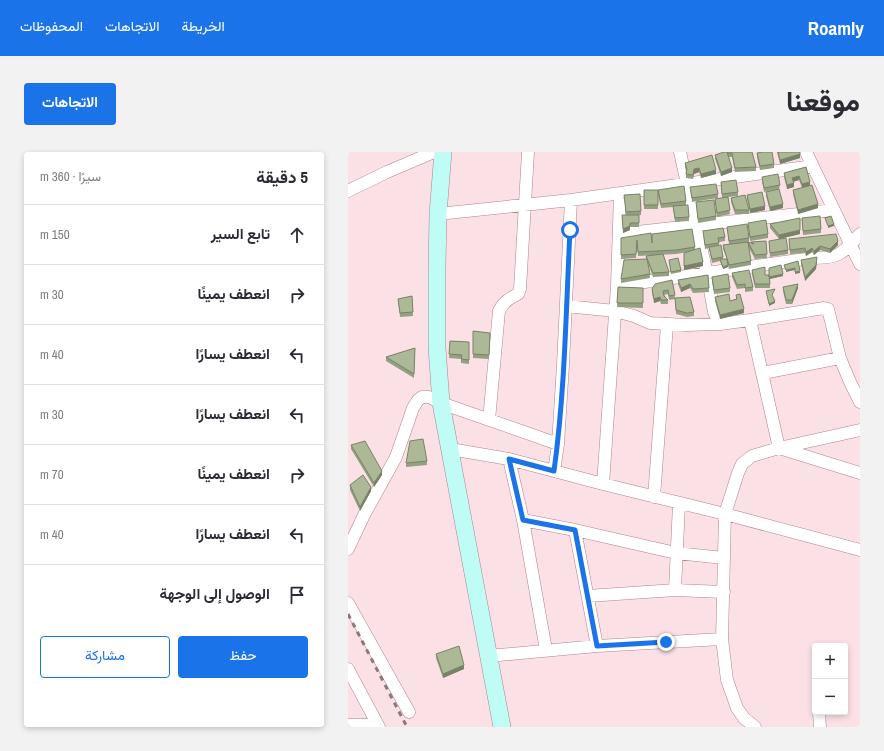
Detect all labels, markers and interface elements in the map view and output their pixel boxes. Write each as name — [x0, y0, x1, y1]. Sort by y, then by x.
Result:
text: Roamly — [808, 15, 864, 41]
text: المحفوظات — [20, 17, 83, 35]
text: الاتجاهات — [105, 17, 159, 35]
text: الخريطة — [181, 17, 225, 35]
text: موقعنا — [786, 82, 860, 120]
button: الاتجاهات — [24, 83, 116, 125]
text: 5 دقيقة — [256, 165, 308, 188]
text: سيرًا · 360 m — [40, 168, 101, 185]
route start — [561, 221, 579, 239]
text: تابع السير — [211, 223, 270, 244]
icon: ahead — [286, 224, 308, 246]
text: 150 m — [40, 226, 70, 243]
text: انعطف يمينًا — [197, 283, 270, 304]
icon: right — [286, 284, 308, 306]
text: 30 m — [40, 286, 64, 303]
text: انعطف يسارًا — [196, 343, 270, 364]
icon: left — [286, 344, 308, 366]
text: 40 m — [40, 346, 64, 363]
text: انعطف يسارًا — [196, 403, 270, 424]
icon: left — [286, 404, 308, 426]
text: 30 m — [40, 406, 64, 423]
text: انعطف يمينًا — [197, 463, 270, 484]
icon: right — [286, 464, 308, 486]
text: 70 m — [40, 466, 64, 483]
text: انعطف يسارًا — [196, 523, 270, 544]
icon: left — [286, 524, 308, 546]
text: 40 m — [40, 526, 64, 543]
text: الوصول إلى الوجهة — [159, 583, 270, 604]
icon: arrive — [286, 584, 308, 606]
route end — [657, 633, 675, 651]
button: مشاركة — [40, 636, 170, 678]
button: حفظ — [178, 636, 308, 678]
map controls — [812, 643, 848, 715]
button: + — [812, 643, 848, 679]
button: − — [812, 679, 848, 715]

